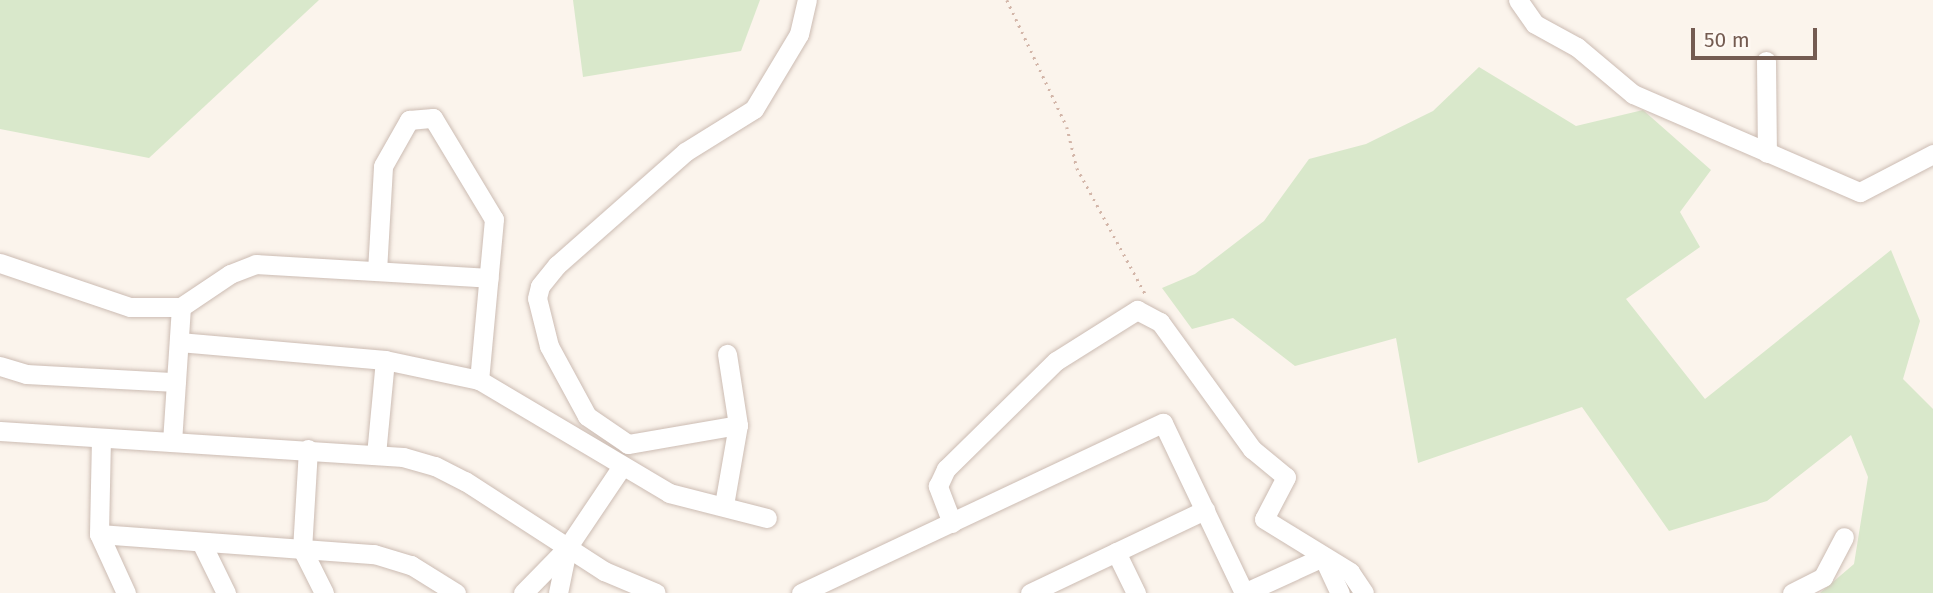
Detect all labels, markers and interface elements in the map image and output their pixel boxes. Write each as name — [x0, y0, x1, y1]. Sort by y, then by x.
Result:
scale bar — [1695, 14, 1821, 58]
text: 50 m — [1704, 27, 1750, 53]

